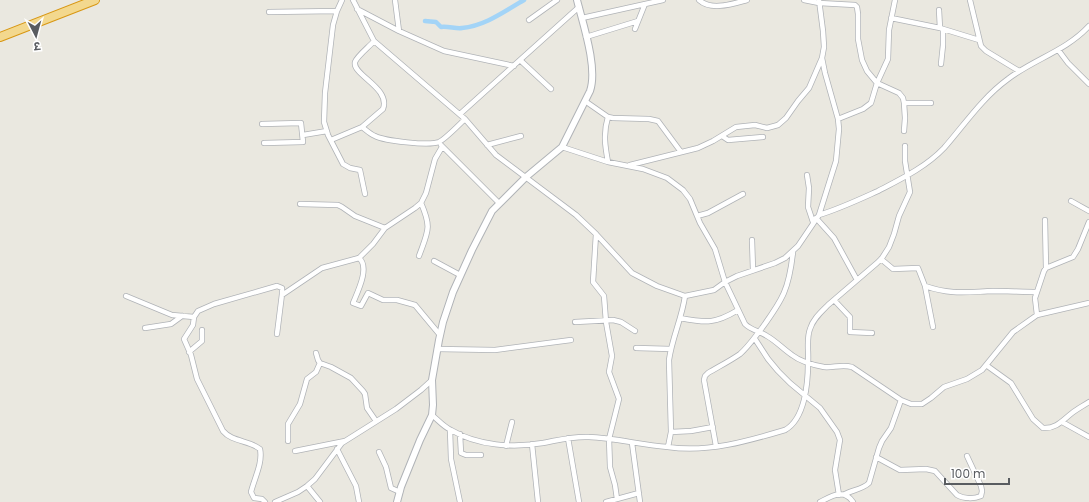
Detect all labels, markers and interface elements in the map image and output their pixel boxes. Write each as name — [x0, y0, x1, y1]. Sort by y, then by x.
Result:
north arrow — [16, 16, 56, 56]
text: उ — [32, 38, 42, 54]
scale bar — [945, 460, 1009, 486]
text: 100 m — [951, 465, 985, 482]

